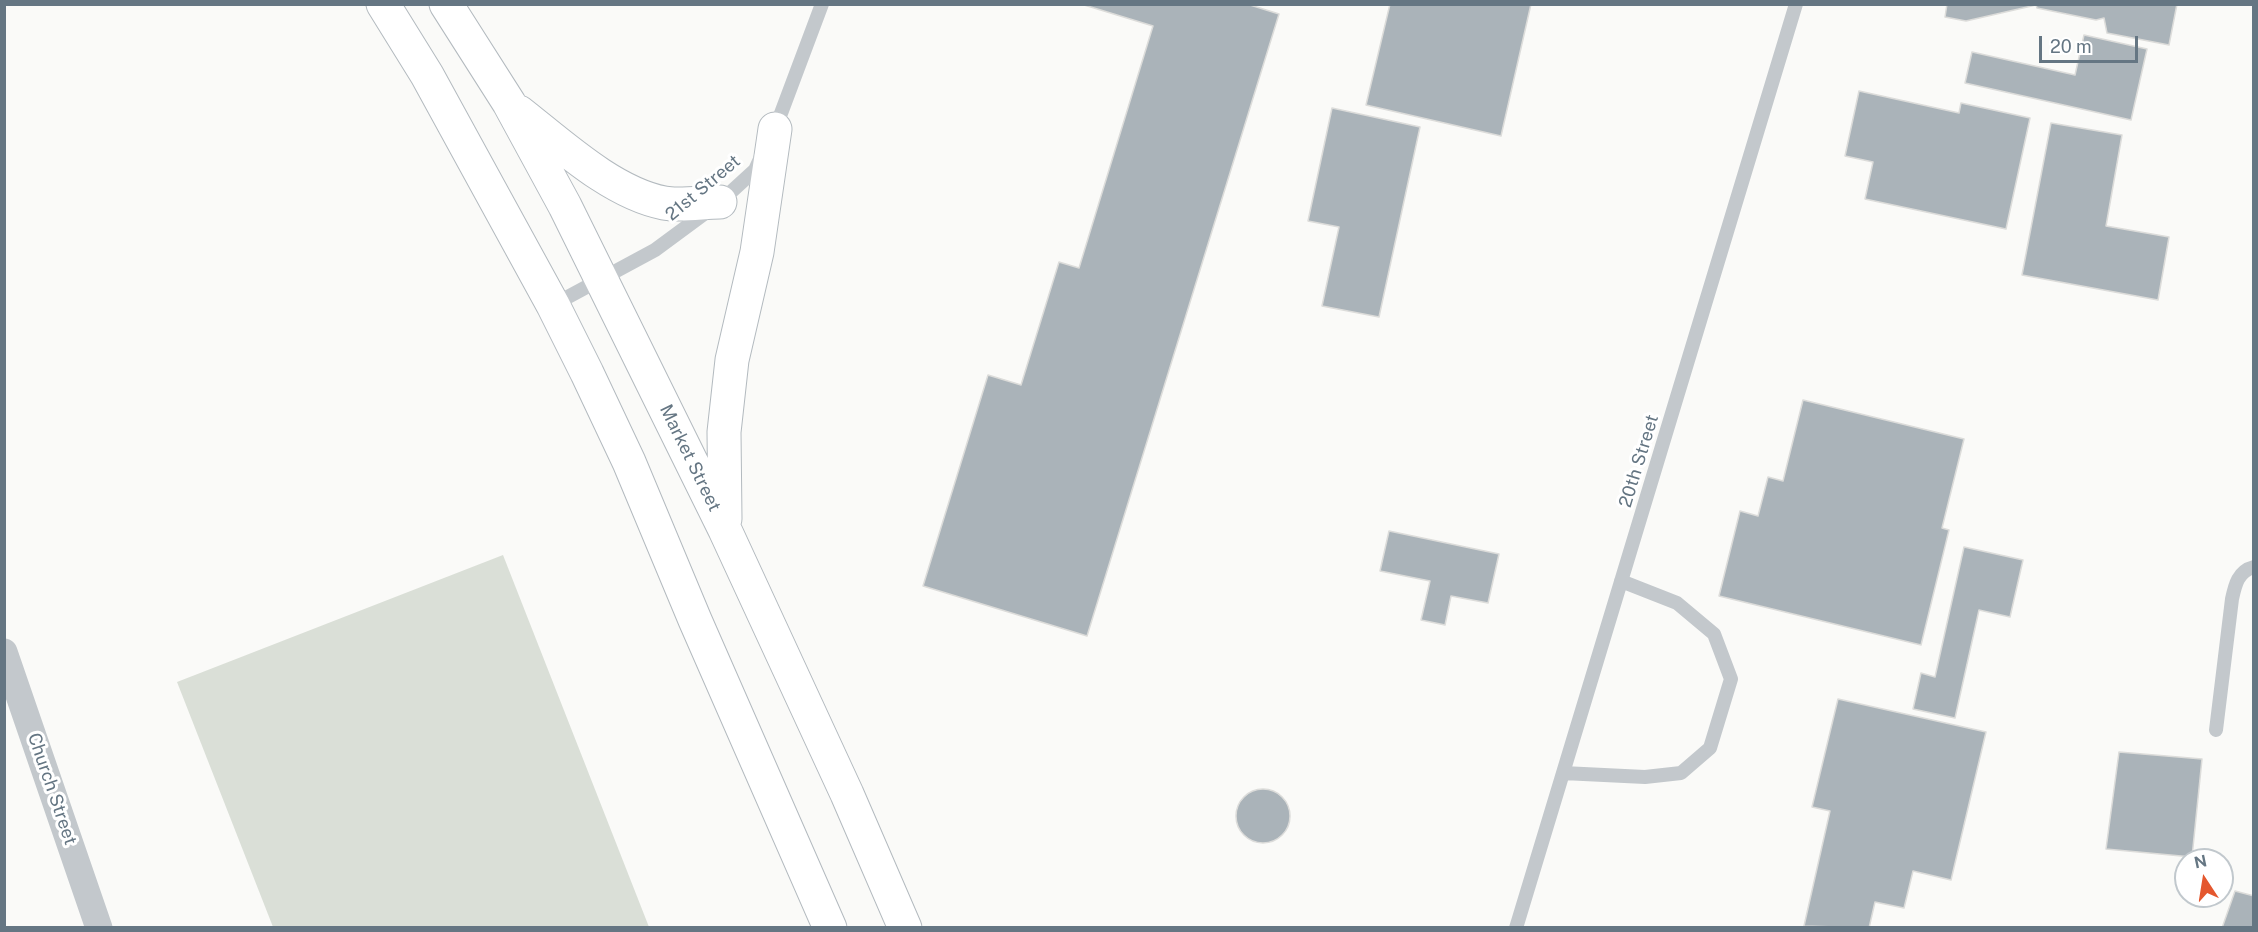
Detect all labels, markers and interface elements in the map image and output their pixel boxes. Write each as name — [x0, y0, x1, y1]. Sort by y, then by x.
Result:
scale bar — [2042, 24, 2141, 62]
text: 20 m — [2050, 36, 2092, 57]
street label: 21st Street — [661, 151, 745, 225]
street label: Market Street — [655, 401, 725, 515]
street label: 20th Street — [1615, 412, 1663, 510]
street label: Church Street — [23, 730, 81, 848]
north arrow — [2174, 848, 2234, 908]
text: N — [2192, 851, 2209, 872]

